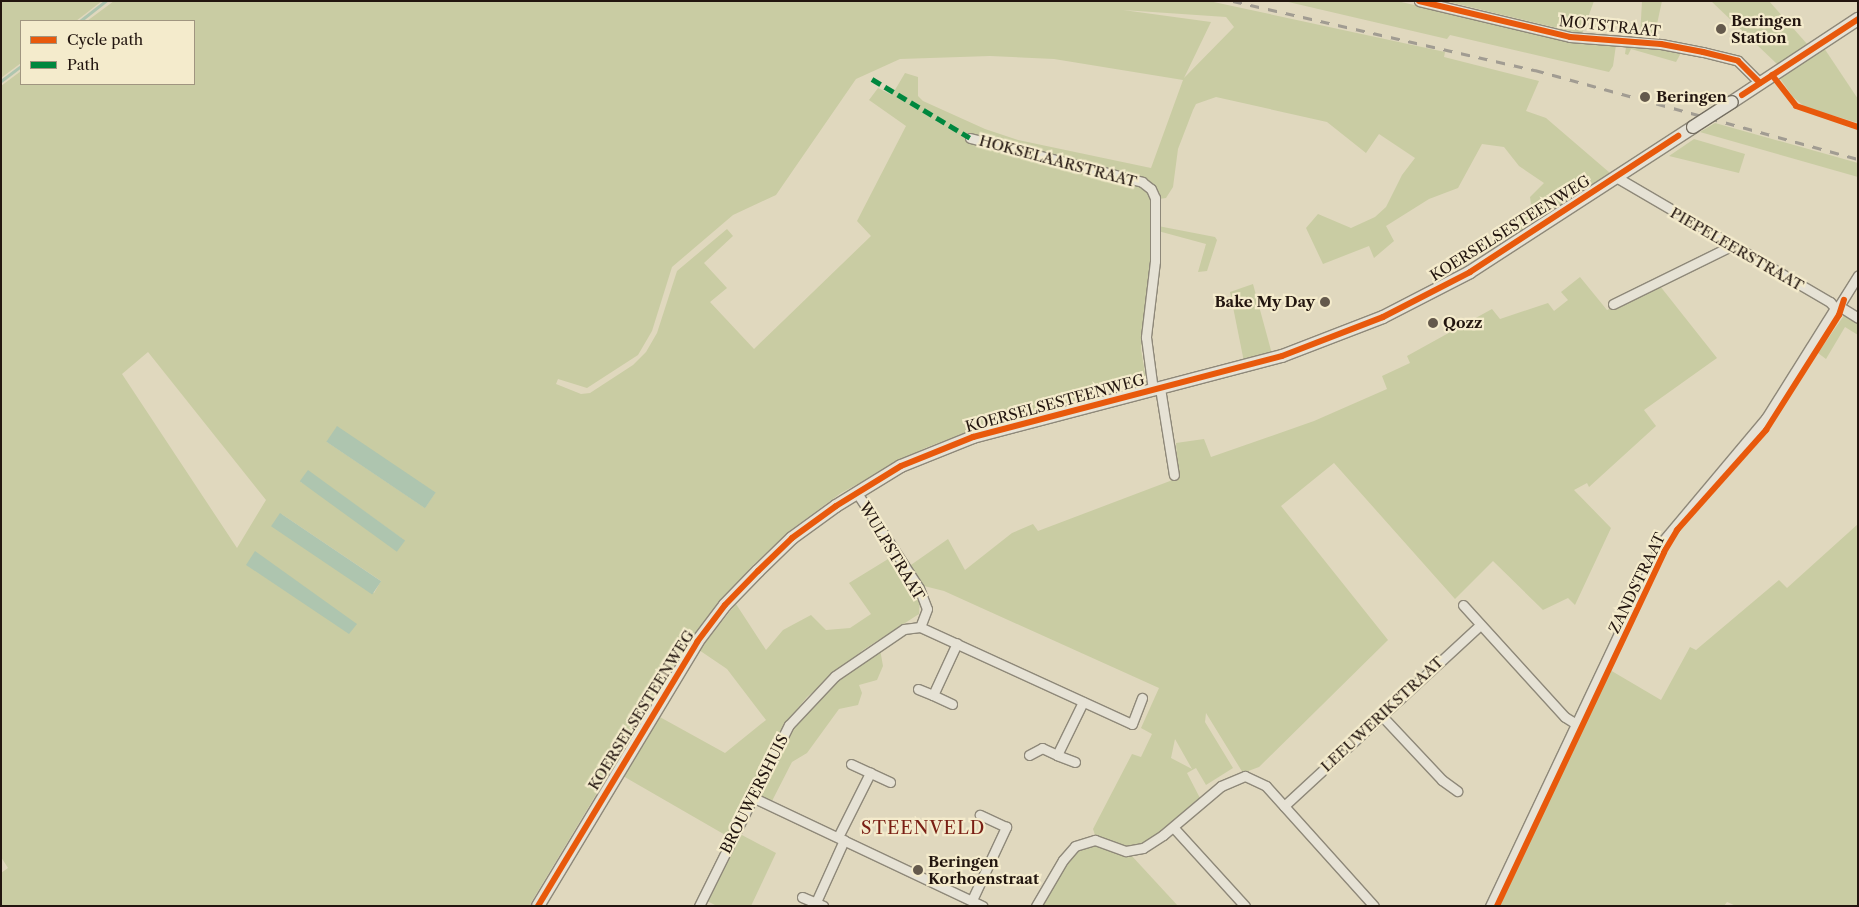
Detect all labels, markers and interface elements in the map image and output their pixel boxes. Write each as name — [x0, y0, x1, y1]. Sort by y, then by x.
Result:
place label: Beringen Station — [1731, 11, 1802, 46]
street label: MOTSTRAAT — [1558, 12, 1662, 40]
legend — [20, 20, 195, 85]
marker: Beringen Station — [1715, 23, 1727, 35]
text: Cycle path — [67, 30, 143, 49]
text: Path — [67, 55, 99, 74]
place label: Beringen — [1656, 88, 1727, 106]
marker: Beringen — [1638, 90, 1652, 104]
street label: HOKSELAARSTRAAT — [977, 131, 1139, 191]
street label: KOERSELSESTEENWEG — [1427, 171, 1593, 285]
street label: PIEPELEERSTRAAT — [1667, 203, 1807, 295]
place label: Bake My Day — [1214, 293, 1315, 311]
marker: Bake My Day — [1319, 296, 1331, 308]
place label: Qozz — [1443, 314, 1482, 332]
marker: Qozz — [1427, 317, 1439, 329]
street label: KOERSELSESTEENWEG — [963, 370, 1147, 436]
street label: WULPSTRAAT — [856, 499, 928, 603]
street label: ZANDSTRAAT — [1605, 530, 1669, 636]
street label: KOERSELSESTEENWEG — [584, 627, 698, 793]
street label: LEEUWERIKSTRAAT — [1317, 653, 1447, 775]
street label: BROUWERSHUIS — [716, 732, 792, 856]
district label: STEENVELD — [860, 817, 986, 839]
place label: Beringen Korhoenstraat — [928, 852, 1039, 887]
marker: Beringen Korhoenstraat — [912, 864, 924, 876]

